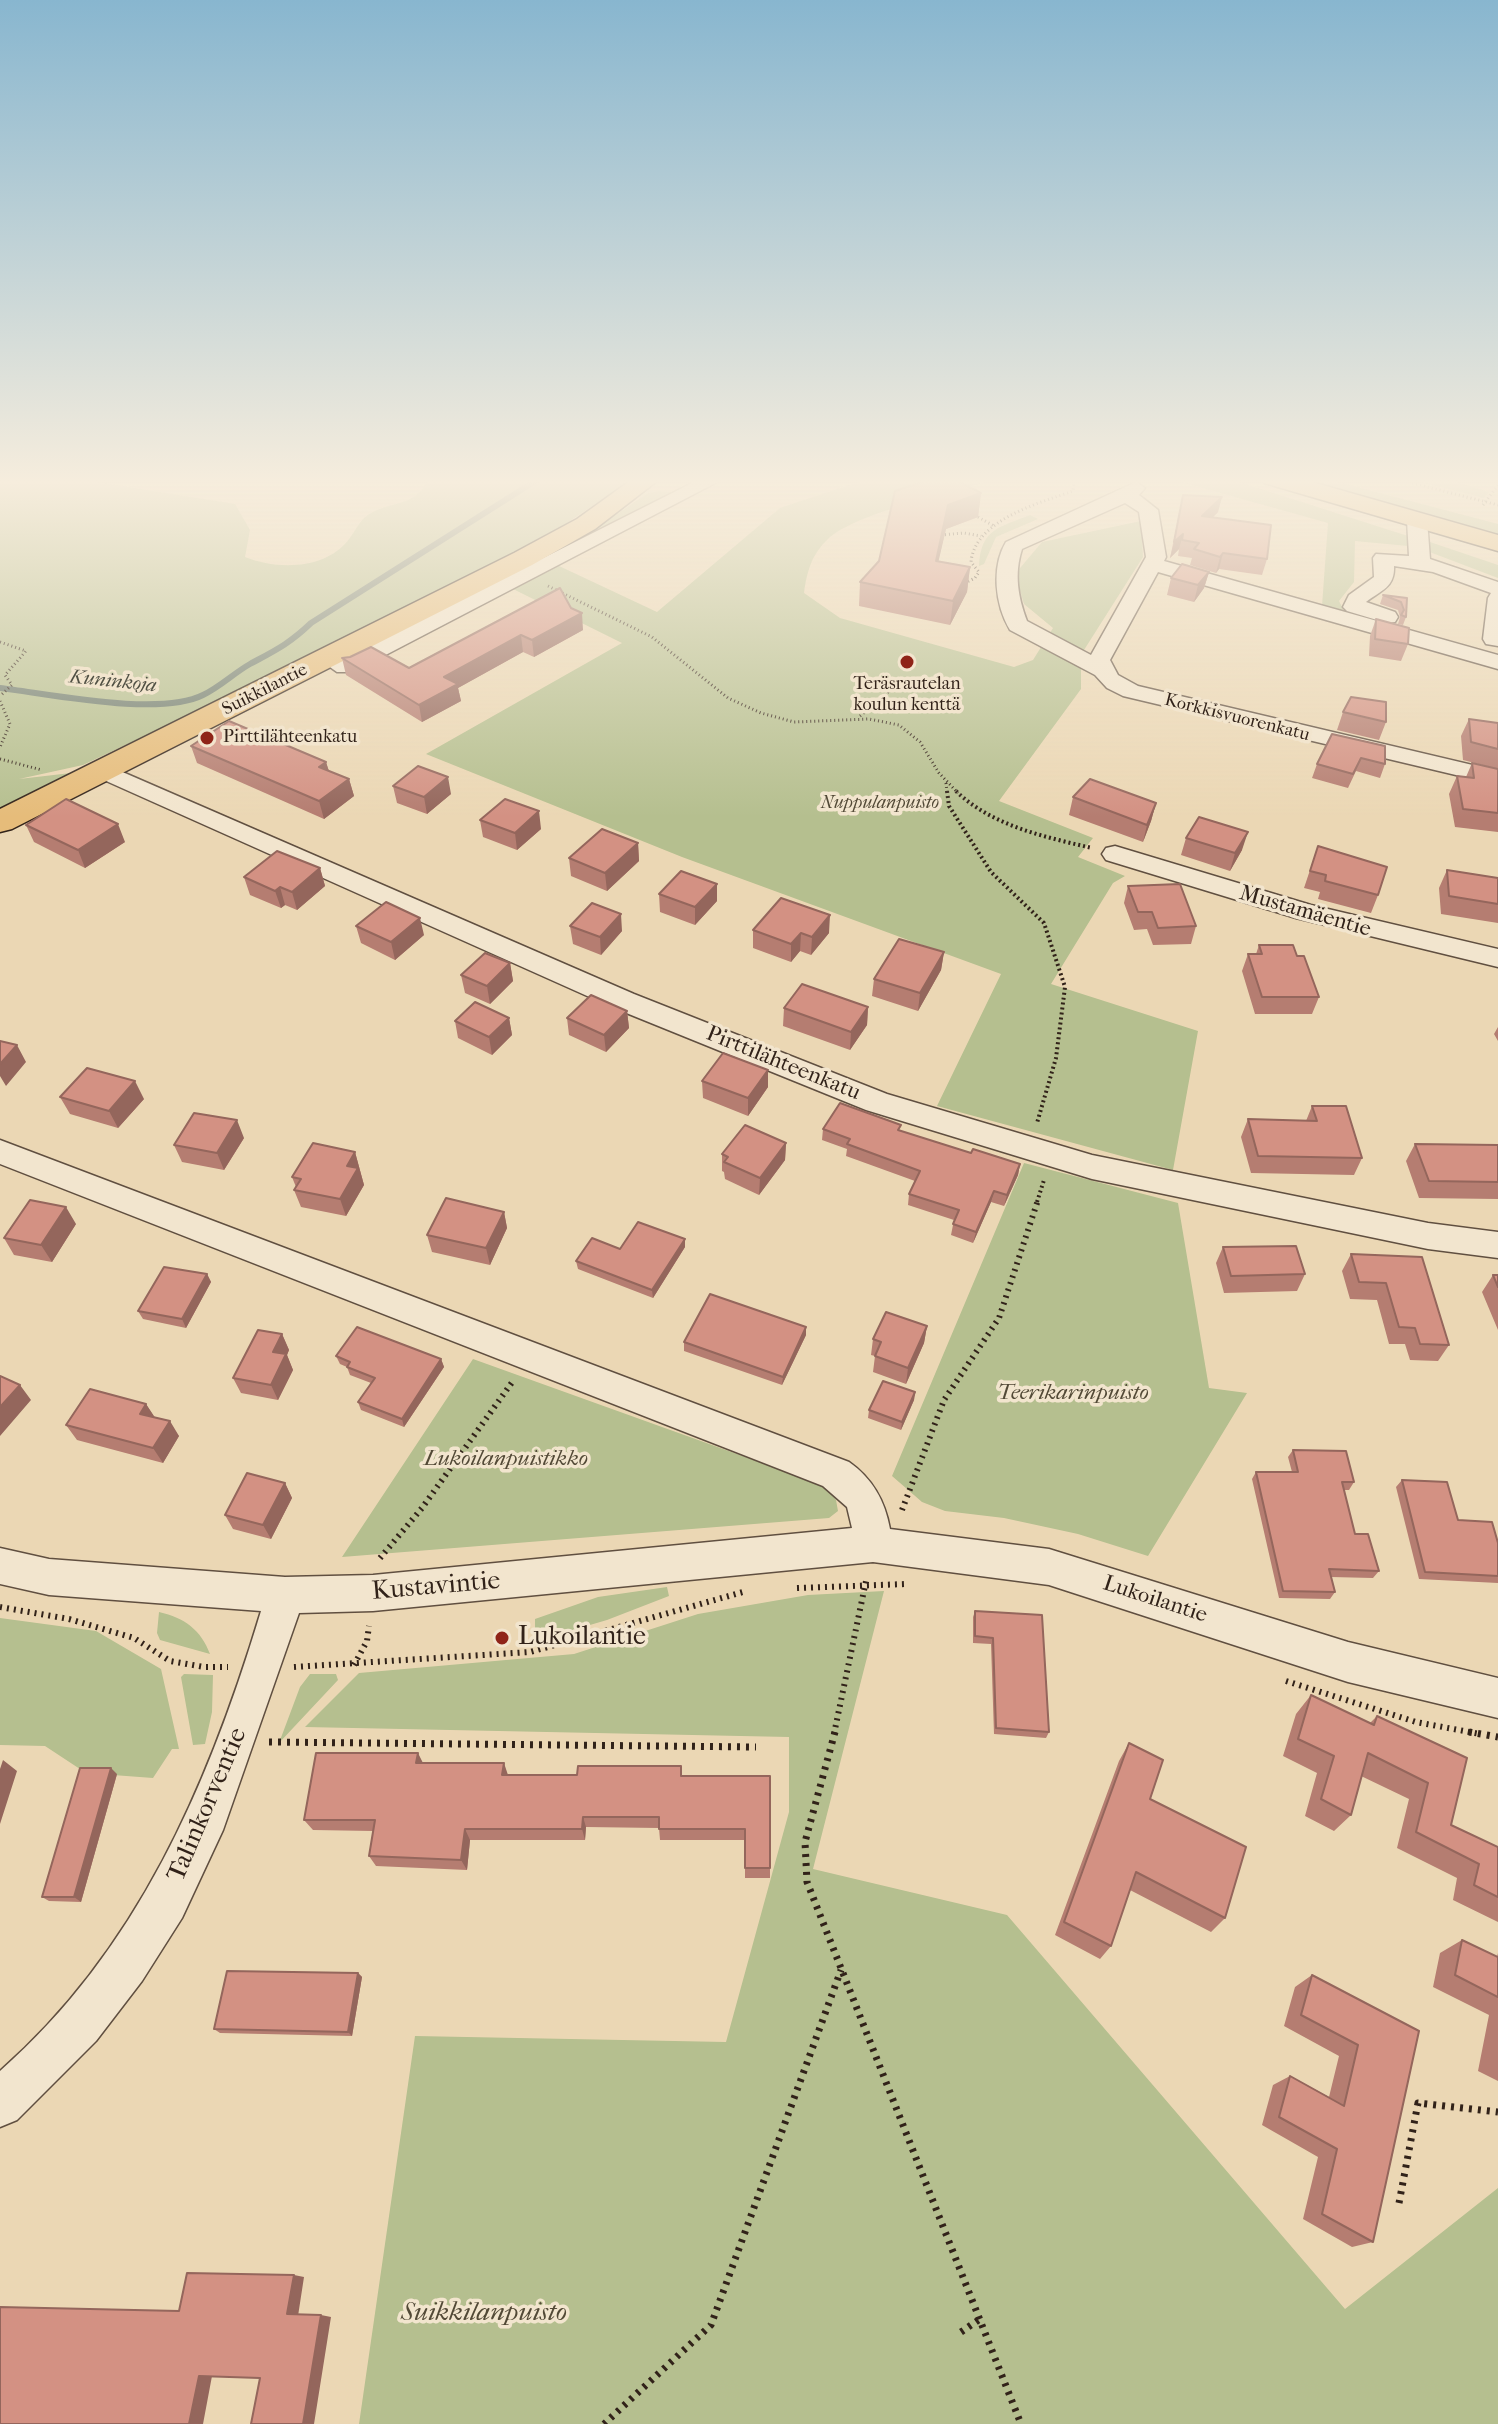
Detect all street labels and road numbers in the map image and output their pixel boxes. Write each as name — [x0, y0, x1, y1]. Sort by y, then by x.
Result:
street label: Suikkilantie — [219, 659, 311, 721]
street label: Korkkisvuorenkatu — [1162, 690, 1312, 746]
street label: Mustamäentie — [1236, 881, 1374, 943]
street label: Pirttilähteenkatu — [702, 1021, 864, 1107]
street label: Kustavintie — [371, 1566, 501, 1608]
street label: Lukoilantie — [1100, 1571, 1210, 1629]
street label: Talinkorventie — [162, 1723, 254, 1887]

